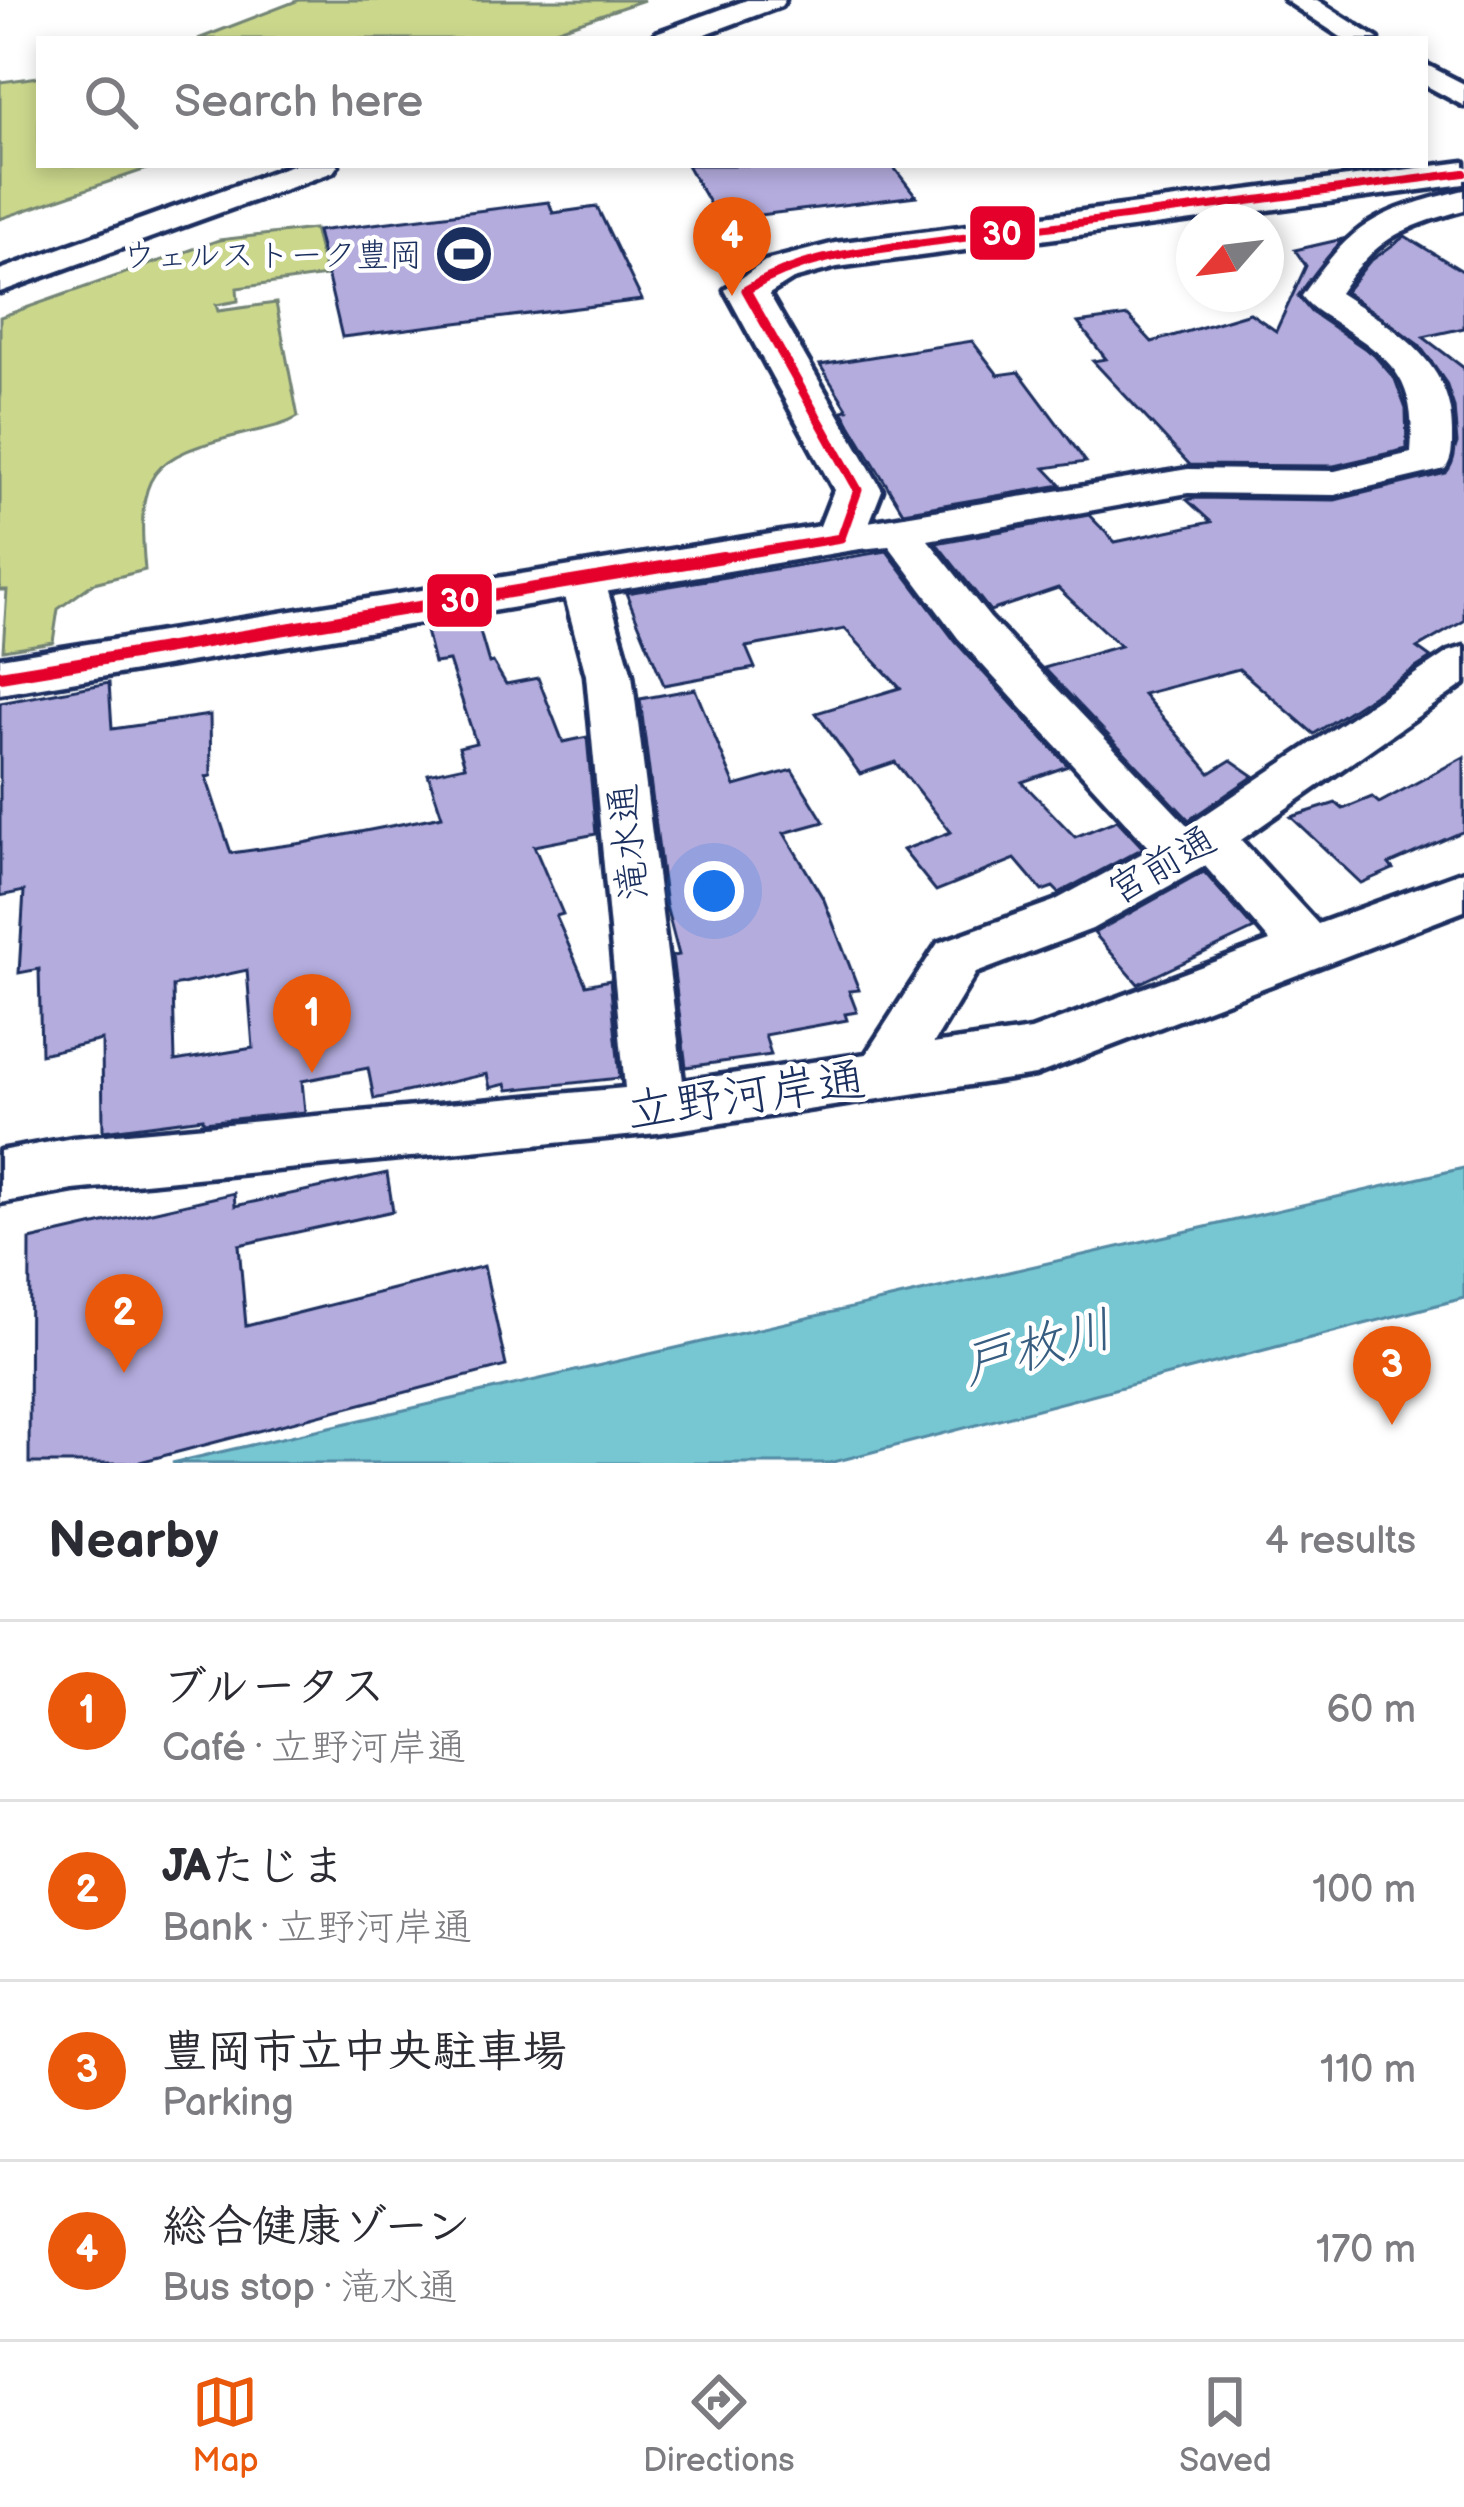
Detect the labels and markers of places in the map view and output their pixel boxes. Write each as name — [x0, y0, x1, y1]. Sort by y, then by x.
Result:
pin: 4 — [693, 197, 771, 296]
sports icon: ウェルストーク豊岡 — [433, 223, 495, 285]
place label: ウェルストーク豊岡 — [122, 236, 422, 276]
pin: 1 — [273, 974, 351, 1073]
pin: 2 — [85, 1274, 163, 1373]
pin: 3 — [1353, 1326, 1431, 1425]

